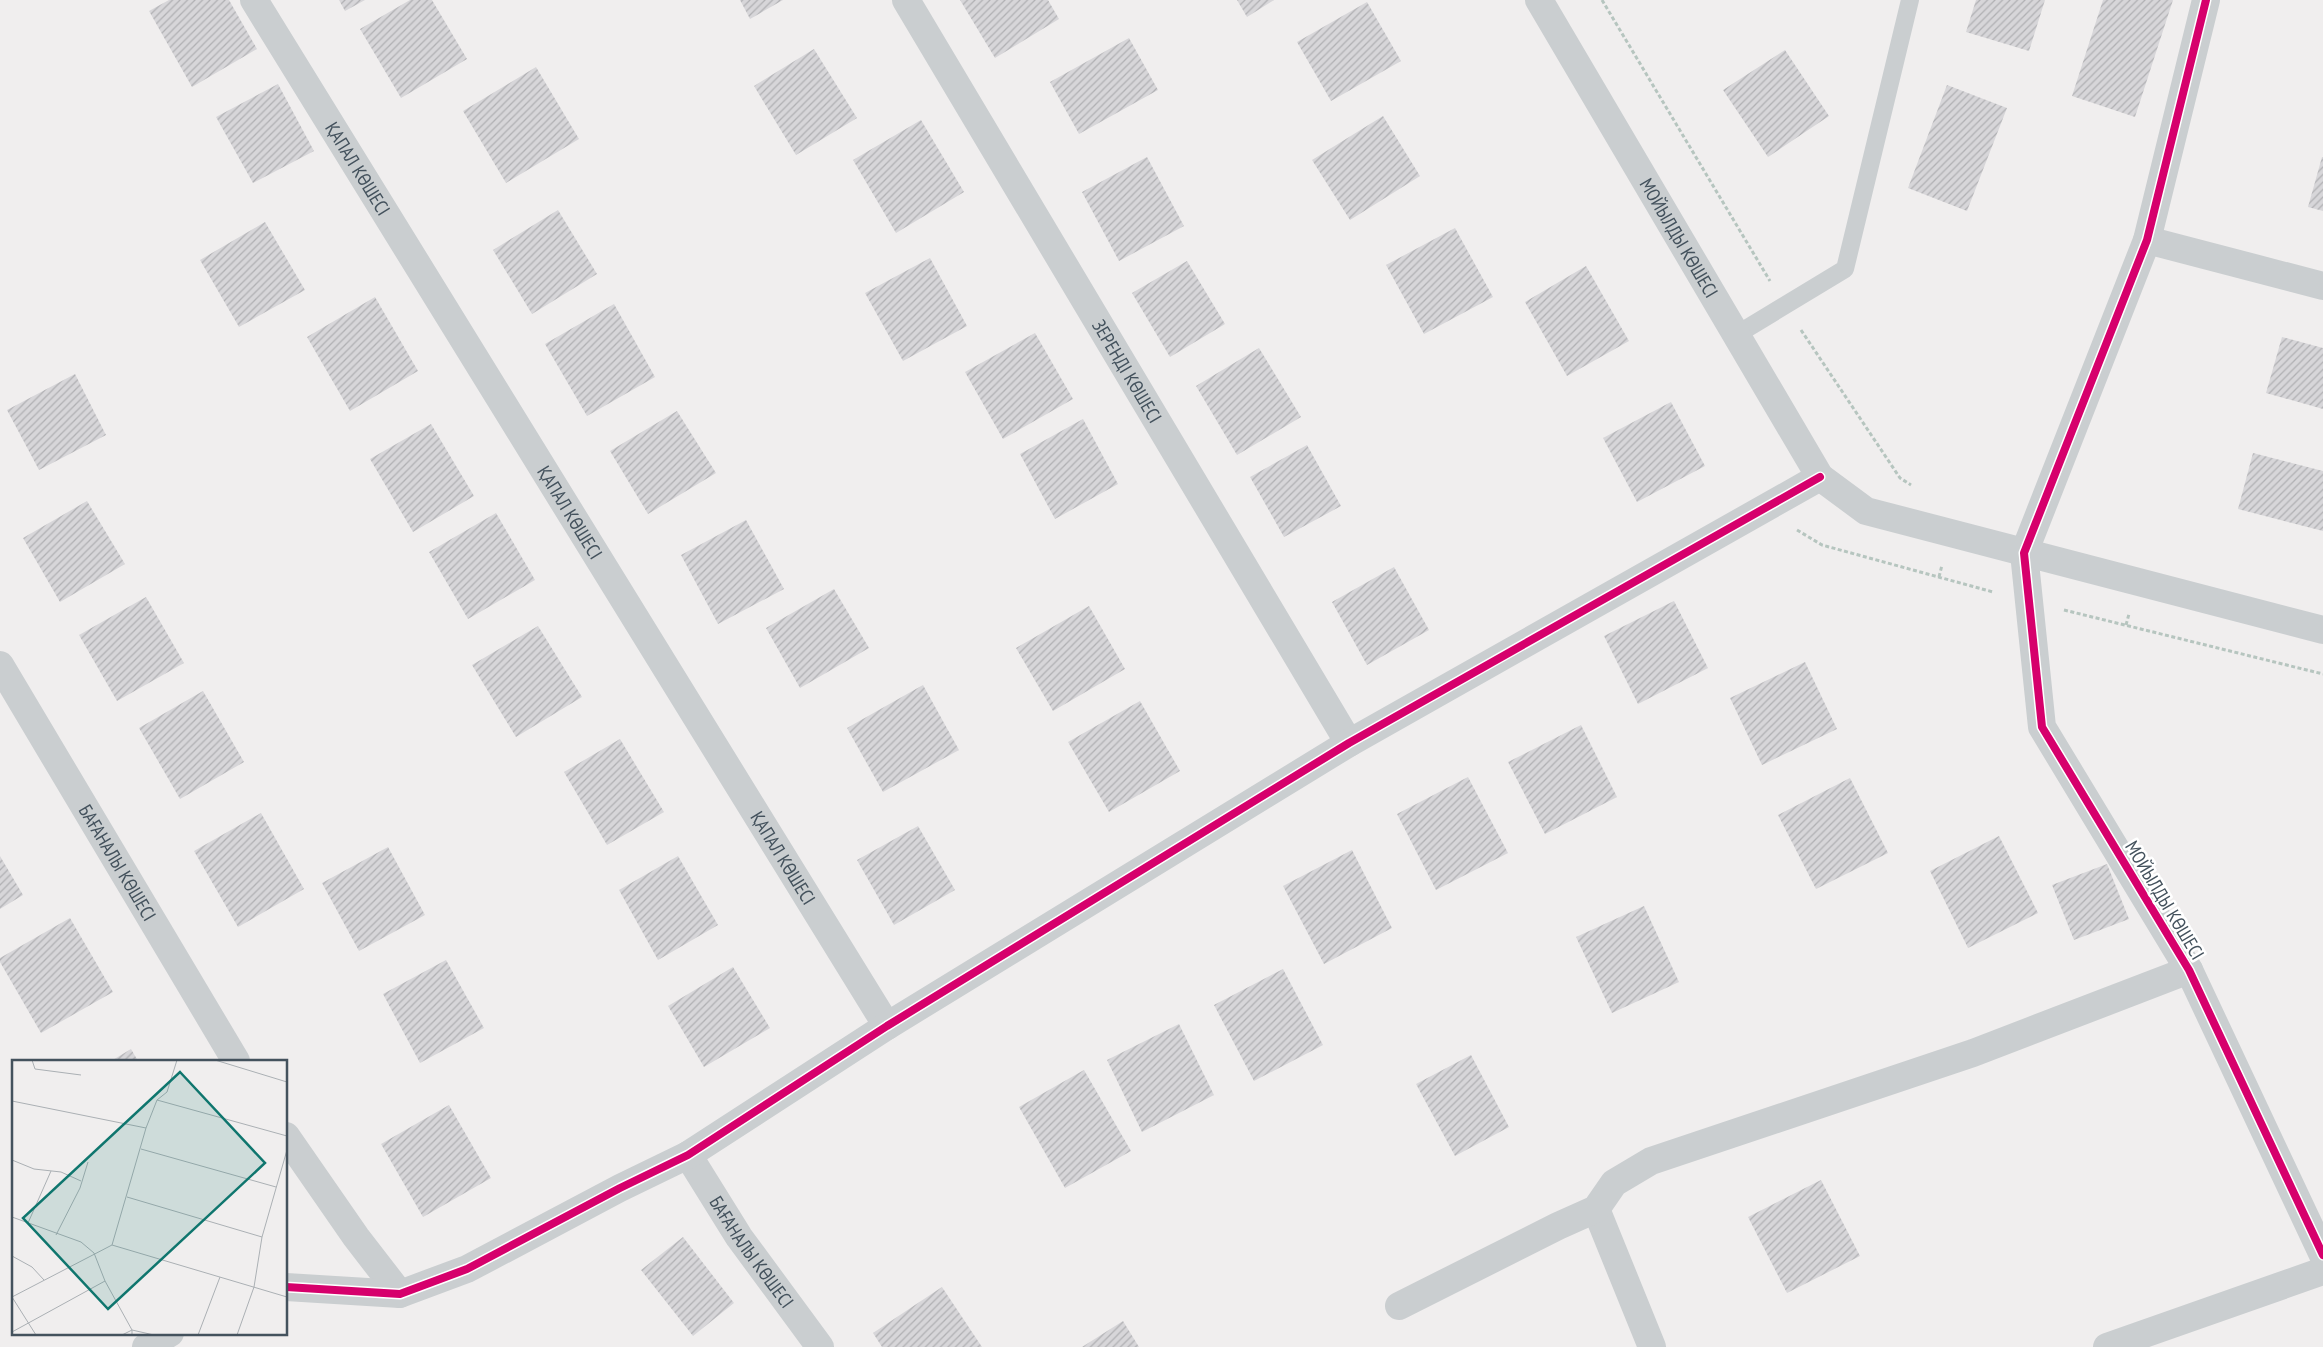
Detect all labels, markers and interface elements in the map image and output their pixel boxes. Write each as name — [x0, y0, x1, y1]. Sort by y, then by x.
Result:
street label: ҚАПАЛ КӨШЕСІ — [320, 117, 396, 220]
street label: МОЙЫЛДЫ КӨШЕСІ — [1635, 174, 1724, 302]
street label: ЗЕРЕНДІ КӨШЕСІ — [1087, 315, 1167, 427]
street label: ҚАПАЛ КӨШЕСІ — [532, 461, 608, 563]
street label: БАҒАНАЛЫ КӨШЕСІ — [74, 800, 162, 925]
street label: ҚАПАЛ КӨШЕСІ — [745, 807, 821, 909]
street label: МОЙЫЛДЫ КӨШЕСІ — [2120, 836, 2210, 964]
inset map — [12, 1060, 288, 1334]
street label: БАҒАНАЛЫ КӨШЕСІ — [704, 1191, 799, 1313]

